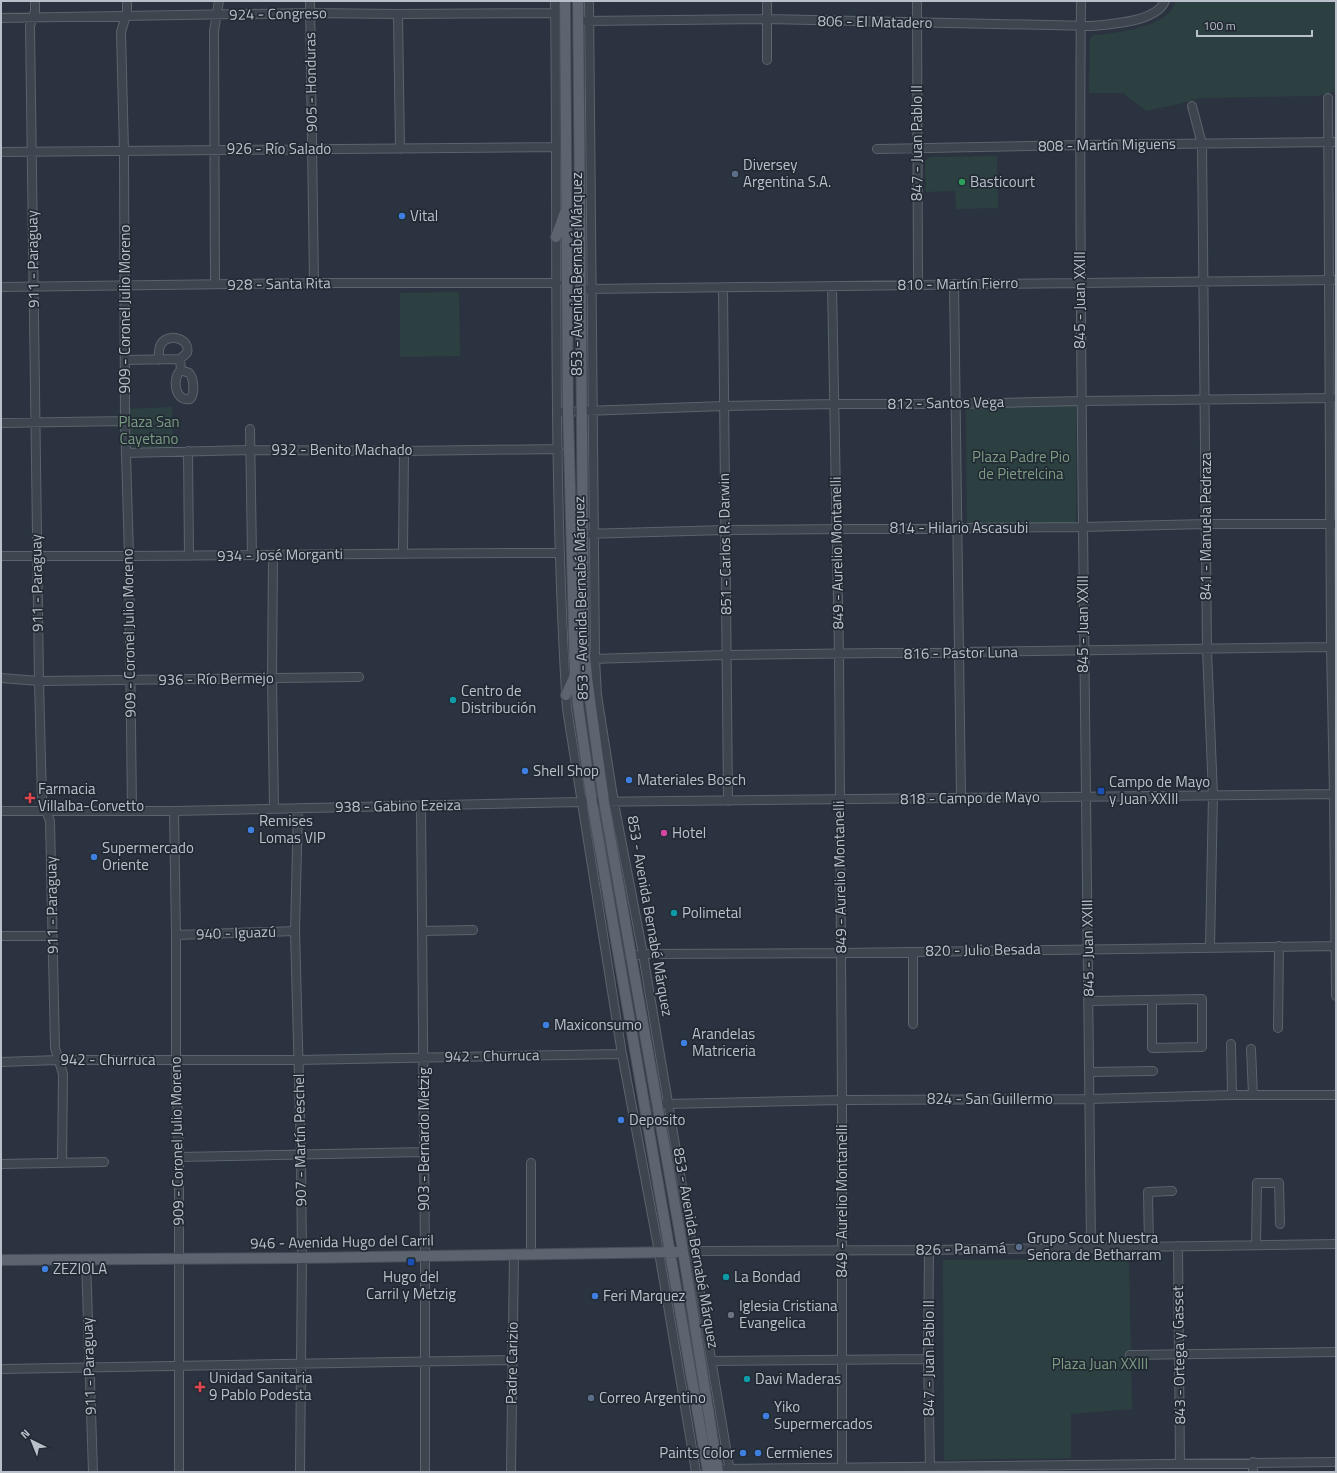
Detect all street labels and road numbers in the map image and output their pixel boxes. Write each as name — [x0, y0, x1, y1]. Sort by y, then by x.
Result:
street label: 924 - Congreso — [229, 1, 327, 26]
street label: 806 - El Matadero — [817, 9, 933, 34]
street label: 905 - Honduras — [298, 32, 323, 132]
street label: 847 - Juan Pablo II — [905, 85, 928, 201]
street label: 808 - Martín Miguens — [1038, 132, 1176, 157]
street label: 926 - Río Salado — [227, 137, 331, 160]
street label: 853 - Avenida Bernabé Márquez — [565, 172, 588, 376]
street label: 911 - Paraguay — [20, 210, 45, 308]
street label: 909 - Coronel Julio Moreno — [113, 224, 136, 393]
street label: 845 - Juan XXIII — [1068, 251, 1091, 349]
street label: 928 - Santa Rita — [227, 271, 331, 296]
street label: 810 - Martín Fierro — [898, 271, 1019, 296]
street label: 812 - Santos Vega — [888, 390, 1005, 415]
street label: 932 - Benito Machado — [271, 438, 413, 461]
street label: 841 - Manuela Pedraza — [1194, 452, 1217, 600]
street label: 851 - Carlos R. Darwin — [712, 473, 737, 615]
street label: 849 - Aurelio Montanelli — [824, 476, 849, 630]
street label: 853 - Avenida Bernabé Márquez — [567, 496, 594, 700]
street label: 814 - Hilario Ascasubi — [890, 516, 1028, 539]
street label: 911 - Paraguay — [24, 534, 49, 632]
street label: 934 - José Morganti — [217, 542, 343, 567]
street label: 909 - Coronel Julio Moreno — [116, 548, 141, 718]
street label: 845 - Juan XXIII — [1071, 575, 1094, 673]
street label: 816 - Pastor Luna — [904, 640, 1019, 665]
street label: 936 - Río Bermejo — [158, 666, 274, 691]
street label: 818 - Campo de Mayo — [900, 785, 1040, 810]
street label: 938 - Gabino Ezeiza — [335, 793, 462, 818]
street label: 849 - Aurelio Montanelli — [827, 800, 852, 954]
street label: 853 - Avenida Bernabé Márquez — [621, 814, 680, 1018]
street label: 911 - Paraguay — [39, 856, 64, 954]
street label: 845 - Juan XXIII — [1075, 899, 1100, 997]
street label: 940 - Iguazú — [196, 920, 276, 945]
street label: 820 - Julio Besada — [925, 937, 1041, 962]
street label: 942 - Churruca — [444, 1043, 540, 1068]
street label: 942 - Churruca — [61, 1048, 156, 1071]
street label: 909 - Coronel Julio Moreno — [164, 1056, 189, 1226]
street label: 903 - Bernardo Metzig — [412, 1067, 435, 1211]
street label: 907 - Martín Peschel — [287, 1074, 312, 1207]
street label: 824 - San Guillermo — [927, 1087, 1053, 1110]
street label: 849 - Aurelio Montanelli — [830, 1125, 853, 1277]
street label: 853 - Avenida Bernabé Márquez — [667, 1146, 726, 1350]
street label: 946 - Avenida Hugo del Carril — [250, 1228, 434, 1255]
street label: 826 - Panamá — [916, 1236, 1007, 1261]
street label: 843 - Ortega y Gasset — [1166, 1285, 1191, 1425]
street label: 847 - Juan Pablo II — [917, 1300, 940, 1416]
street label: 911 - Paraguay — [75, 1317, 102, 1415]
street label: Padre Carizio — [499, 1322, 524, 1404]

